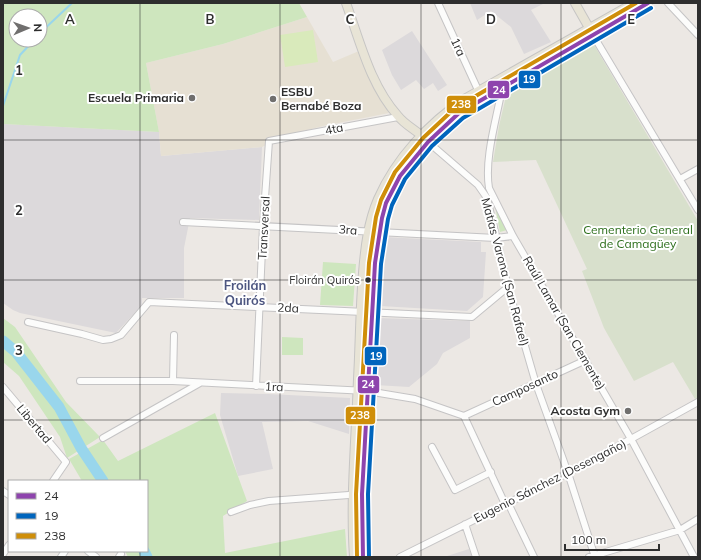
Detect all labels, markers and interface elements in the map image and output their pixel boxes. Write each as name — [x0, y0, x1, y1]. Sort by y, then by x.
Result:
north arrow — [8, 8, 48, 48]
text: A — [65, 11, 75, 27]
text: B — [206, 11, 215, 27]
text: C — [346, 11, 355, 27]
text: D — [486, 11, 496, 27]
text: E — [627, 11, 635, 27]
text: N — [31, 23, 45, 32]
street label: 1ra — [448, 35, 469, 58]
text: 1 — [15, 62, 23, 78]
line badge: 19 — [518, 70, 541, 89]
text: 19 — [522, 72, 536, 86]
line badge: 24 — [487, 80, 510, 99]
text: 24 — [492, 83, 506, 97]
place label: ESBU Bernabé Boza — [281, 84, 362, 113]
place label: Escuela Primaria — [88, 90, 184, 105]
marker: Escuela Primaria — [187, 93, 197, 103]
marker: ESBU Bernabé Boza — [268, 94, 278, 104]
line badge: 238 — [446, 95, 477, 114]
text: 238 — [451, 97, 471, 111]
street label: 4ta — [323, 119, 344, 138]
street label: Transversal — [254, 196, 273, 260]
street label: Matías Varona (San Rafael) — [478, 196, 532, 348]
text: 2 — [15, 202, 23, 218]
street label: 3ra — [338, 221, 358, 238]
park label: Cementerio General de Camagüey — [583, 222, 693, 251]
street label: Raúl Lamar (San Clemente) — [520, 253, 609, 392]
place label: Floirán Quirós — [289, 273, 360, 287]
marker: Floirán Quirós — [363, 275, 373, 285]
district label: Froilán Quirós — [224, 277, 266, 308]
street label: 2da — [277, 299, 299, 316]
text: 3 — [15, 342, 23, 358]
line badge: 19 — [364, 346, 387, 366]
text: 19 — [369, 349, 383, 363]
street label: Camposanto — [489, 366, 560, 409]
line badge: 24 — [357, 375, 380, 394]
text: 24 — [361, 377, 375, 391]
street label: 1ra — [264, 379, 284, 394]
street label: Libertad — [14, 401, 55, 446]
place label: Acosta Gym — [551, 403, 620, 418]
line badge: 238 — [345, 406, 376, 425]
marker: Acosta Gym — [623, 406, 633, 416]
text: 238 — [350, 408, 370, 422]
street label: Eugenio Sánchez (Desengaño) — [471, 436, 628, 526]
legend — [8, 480, 148, 552]
text: 24 — [44, 488, 58, 503]
text: 19 — [44, 508, 58, 523]
scale bar — [565, 526, 659, 552]
text: 238 — [44, 528, 66, 543]
text: 100 m — [571, 532, 606, 547]

